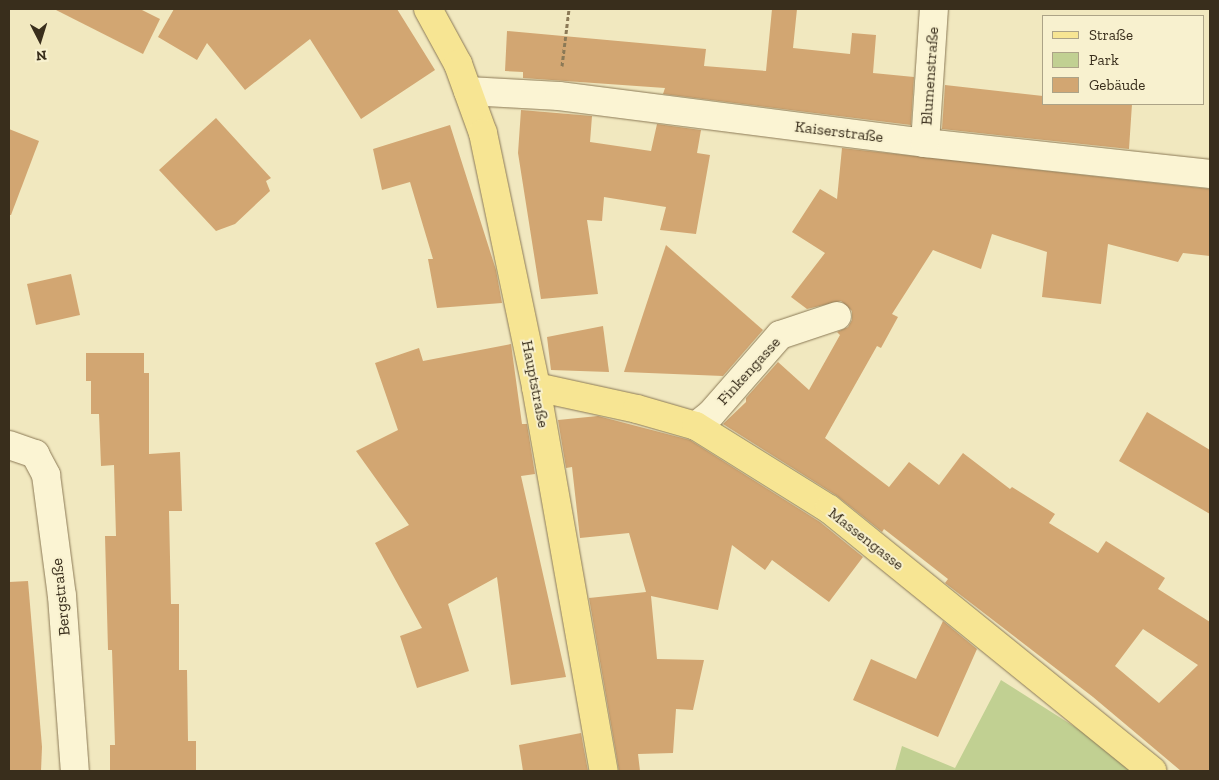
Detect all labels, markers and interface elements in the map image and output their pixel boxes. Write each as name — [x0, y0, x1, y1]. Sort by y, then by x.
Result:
north arrow — [15, 15, 65, 65]
legend — [1042, 15, 1204, 105]
street label: Blumenstraße — [917, 26, 943, 126]
text: Straße — [1089, 26, 1133, 44]
text: N — [35, 47, 47, 64]
text: Park — [1089, 51, 1119, 69]
text: Gebäude — [1089, 76, 1145, 94]
street label: Kaiserstraße — [794, 117, 884, 147]
street label: Finkengasse — [713, 333, 785, 409]
street label: Hauptstraße — [517, 339, 553, 429]
street label: Massengasse — [824, 504, 908, 574]
street label: Bergstraße — [47, 557, 75, 637]

